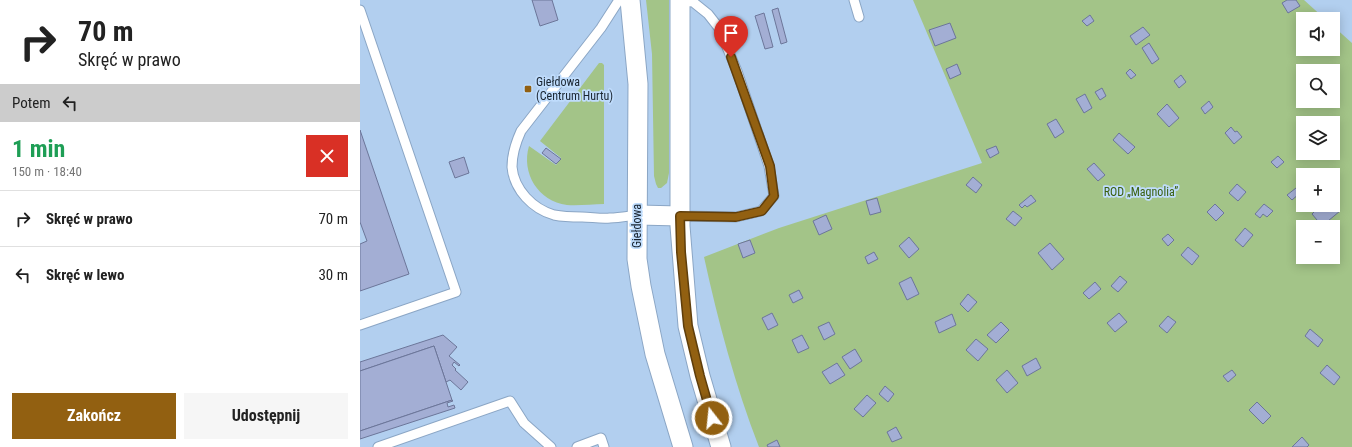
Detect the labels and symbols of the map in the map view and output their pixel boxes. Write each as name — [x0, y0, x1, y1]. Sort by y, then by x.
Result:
pin — [714, 16, 748, 57]
place label: Giełdowa (Centrum Hurtu) — [536, 75, 613, 103]
marker: Giełdowa (Centrum Hurtu) — [523, 84, 533, 94]
park label: ROD „Magnolia” — [1104, 185, 1178, 199]
street label: Giełdowa — [630, 204, 644, 248]
position arrow — [691, 397, 733, 439]

